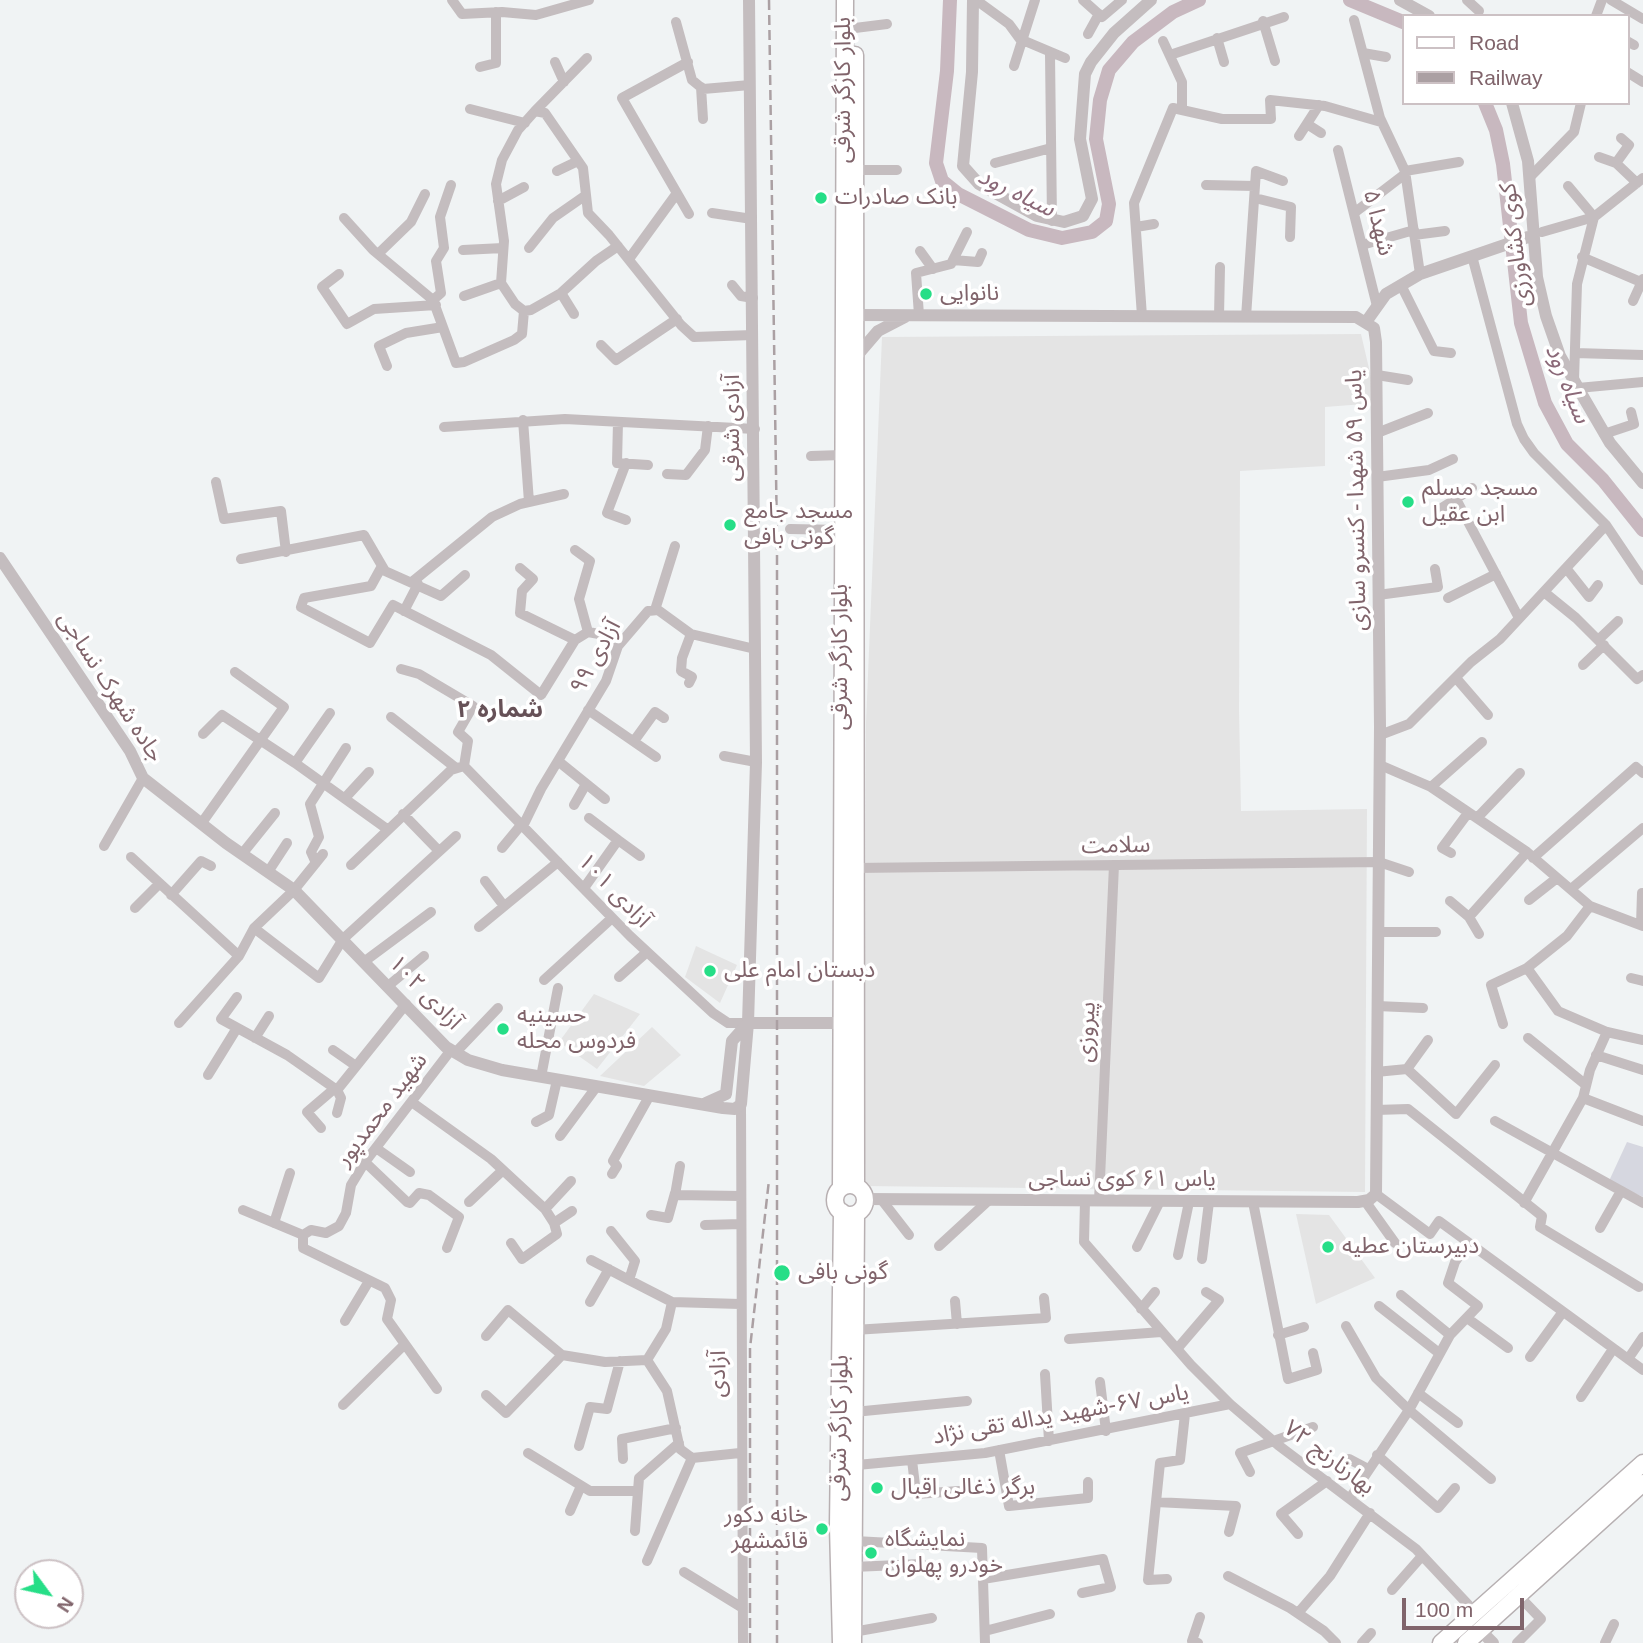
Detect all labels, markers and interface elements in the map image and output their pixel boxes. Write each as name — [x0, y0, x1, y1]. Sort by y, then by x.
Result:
legend — [1402, 14, 1629, 105]
street label: بلوار کارگر شرقی — [830, 17, 858, 163]
text: Road — [1469, 31, 1519, 54]
text: Railway — [1469, 66, 1543, 89]
water label: سیاه رود — [973, 162, 1059, 224]
street label: کوی کشاورزی — [1495, 182, 1537, 308]
place label: بانک صادرات — [835, 184, 957, 212]
street label: شهدا ۵ — [1357, 187, 1399, 259]
marker: بانک صادرات — [813, 190, 829, 206]
place label: نانوایی — [940, 280, 999, 308]
marker: نانوایی — [918, 286, 934, 302]
water label: سیاه رود — [1538, 341, 1596, 427]
street label: یاس ۵۹ شهدا - کنسرو سازی — [1341, 369, 1373, 631]
street label: آزادی شرقی — [719, 374, 747, 482]
place label: مسجد مسلم ابن عقیل — [1422, 475, 1538, 529]
marker: مسجد مسلم ابن عقیل — [1400, 494, 1416, 510]
place label: مسجد جامع گونی بافی — [744, 498, 853, 552]
marker: مسجد جامع گونی بافی — [722, 517, 738, 533]
street label: بلوار کارگر شرقی — [827, 584, 855, 730]
street label: جاده شهرک نساجی — [51, 606, 169, 768]
street label: آزادی ٩٩ — [565, 615, 627, 699]
district label: شماره ۲ — [457, 696, 543, 724]
street label: سلامت — [1081, 832, 1151, 860]
street label: آزادی ۱۰۱ — [572, 848, 656, 934]
street label: آزادی ۱۰۲ — [383, 950, 467, 1036]
place label: دبستان امام علی — [724, 957, 875, 985]
marker: دبستان امام علی — [702, 963, 718, 979]
street label: پیروزی — [1072, 1001, 1102, 1063]
place label: حسینیه فردوس محله — [517, 1002, 636, 1056]
marker: حسینیه فردوس محله — [495, 1021, 511, 1037]
street label: شهید محمدپور — [330, 1048, 434, 1172]
street label: یاس ۶۱ کوی نساجی — [1028, 1166, 1216, 1194]
place label: دبیرستان عطیه — [1342, 1233, 1479, 1261]
marker: دبیرستان عطیه — [1320, 1239, 1336, 1255]
place label: گونی بافی — [798, 1259, 888, 1287]
marker: گونی بافی — [772, 1263, 792, 1283]
street label: آزادی — [705, 1350, 733, 1398]
street label: بلوار کارگر شرقی — [825, 1354, 855, 1502]
street label: یاس ۶۷-شهید یداله تقی نژاد — [931, 1379, 1191, 1451]
street label: بهارنارنج ۷۲ — [1278, 1415, 1380, 1501]
place label: برگر ذغالی اقبال — [891, 1474, 1035, 1502]
marker: برگر ذغالی اقبال — [869, 1480, 885, 1496]
place label: خانه دکور قائمشهر — [724, 1502, 808, 1556]
marker: خانه دکور قائمشهر — [814, 1521, 830, 1537]
place label: نمایشگاه خودرو پهلوان — [885, 1526, 1003, 1580]
marker: نمایشگاه خودرو پهلوان — [863, 1545, 879, 1561]
north arrow — [14, 1559, 84, 1629]
scale bar — [1405, 1584, 1528, 1628]
text: N — [53, 1593, 78, 1616]
text: 100 m — [1415, 1598, 1473, 1621]

